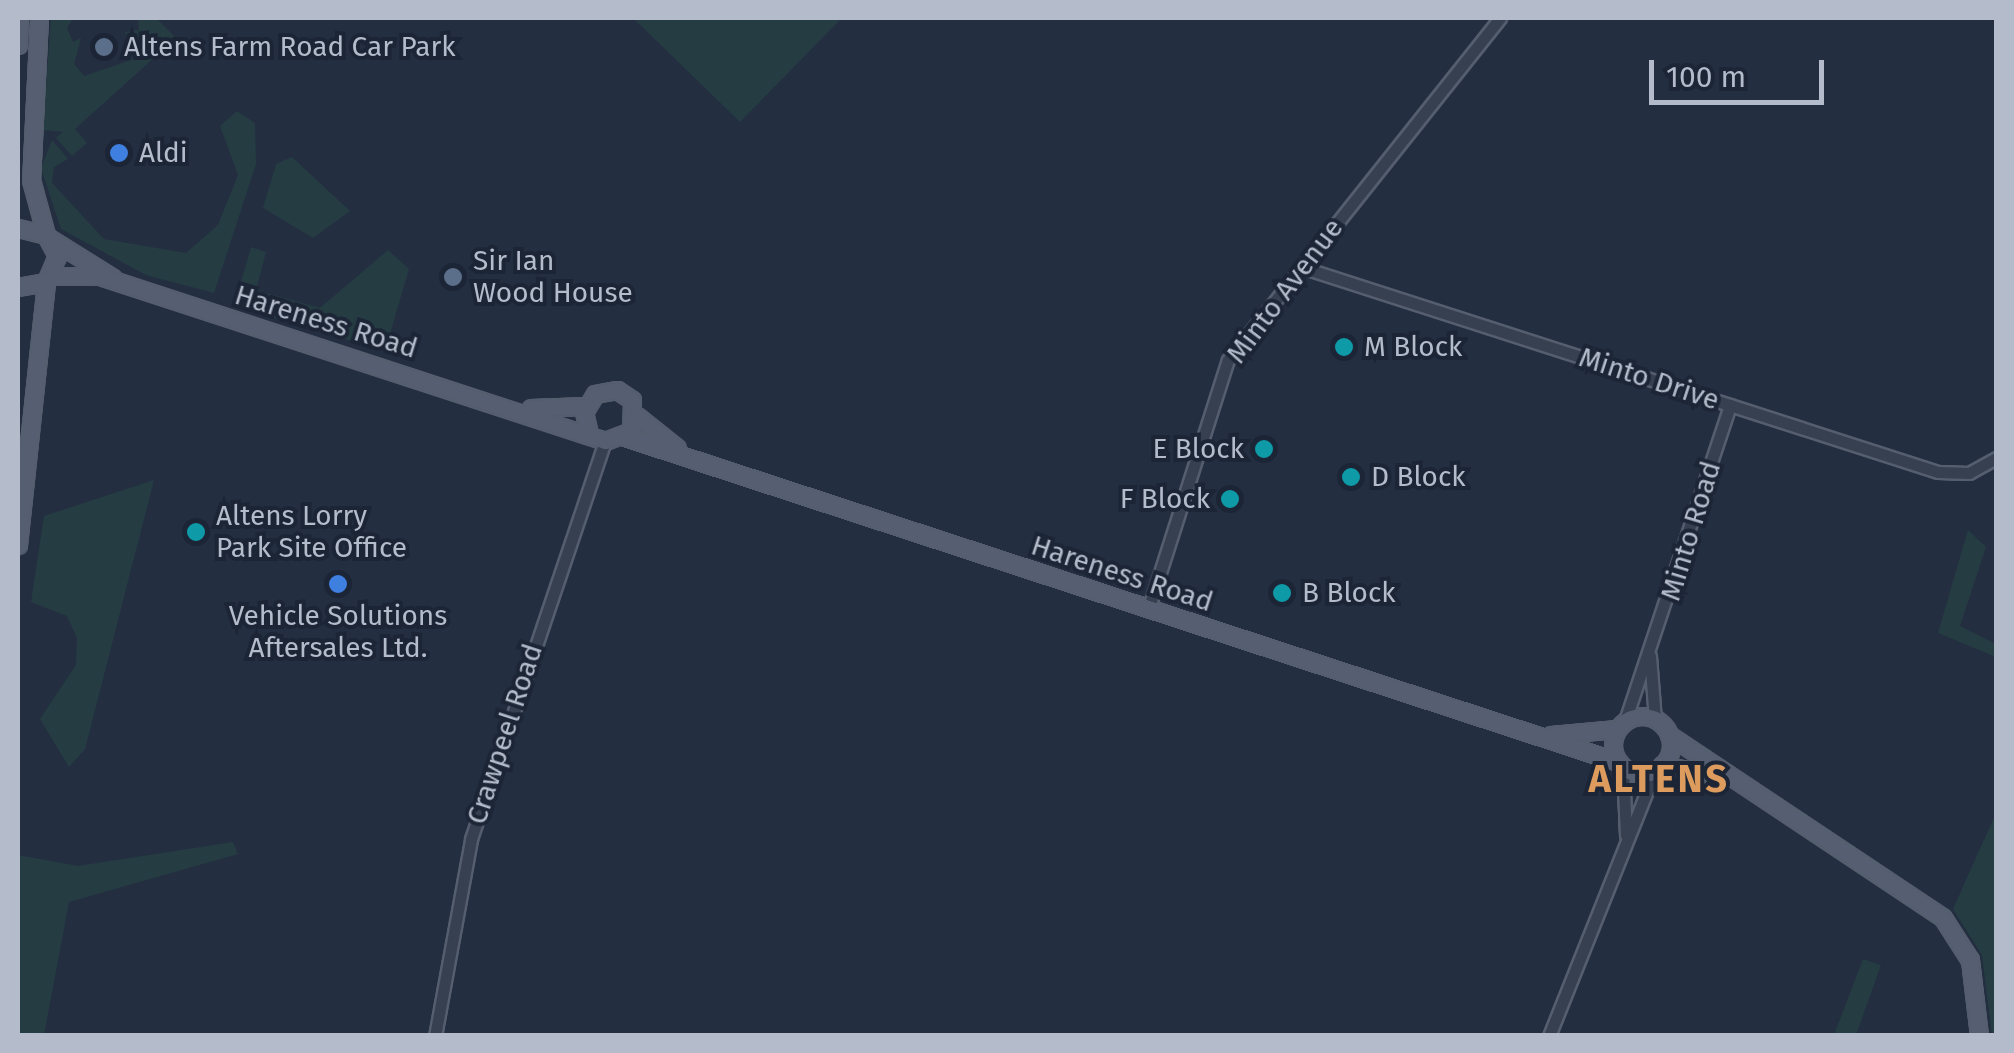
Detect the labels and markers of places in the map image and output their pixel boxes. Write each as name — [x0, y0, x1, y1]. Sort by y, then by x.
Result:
place label: Altens Farm Road Car Park — [124, 30, 456, 64]
marker: Altens Farm Road Car Park — [93, 36, 115, 58]
place label: Aldi — [139, 136, 188, 170]
marker: Aldi — [108, 142, 130, 164]
place label: Sir Ian Wood House — [473, 244, 633, 310]
marker: Sir Ian Wood House — [442, 266, 464, 288]
place label: M Block — [1364, 330, 1462, 364]
marker: M Block — [1333, 336, 1355, 358]
place label: E Block — [1152, 432, 1244, 466]
marker: E Block — [1253, 438, 1275, 460]
place label: D Block — [1371, 460, 1466, 494]
marker: D Block — [1340, 466, 1362, 488]
place label: F Block — [1120, 482, 1210, 516]
marker: F Block — [1219, 488, 1241, 510]
place label: Altens Lorry Park Site Office — [216, 499, 407, 565]
marker: Altens Lorry Park Site Office — [185, 521, 207, 543]
marker: Vehicle Solutions Aftersales Ltd. — [327, 573, 349, 595]
place label: B Block — [1302, 576, 1396, 610]
marker: B Block — [1271, 582, 1293, 604]
place label: Vehicle Solutions Aftersales Ltd. — [229, 599, 447, 665]

